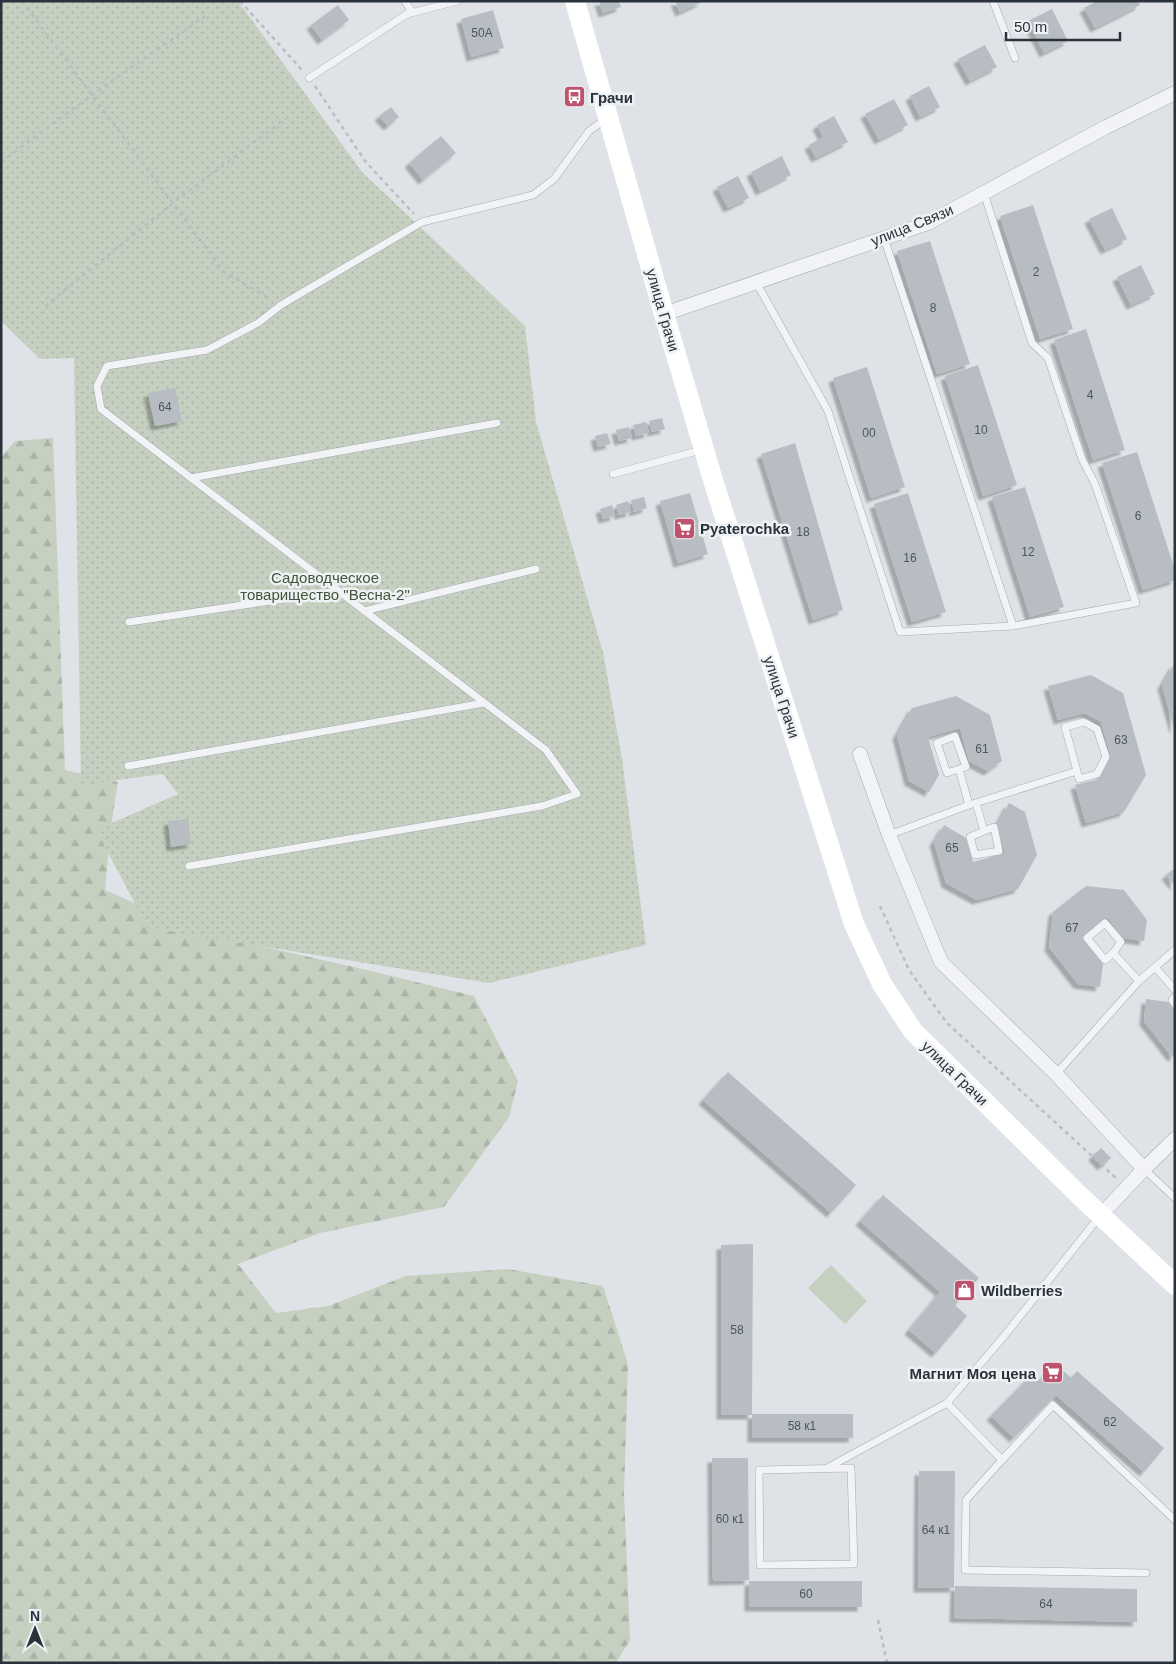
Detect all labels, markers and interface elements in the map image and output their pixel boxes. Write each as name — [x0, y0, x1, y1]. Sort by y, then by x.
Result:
scale bar — [1006, 10, 1120, 42]
text: 50 m — [1014, 18, 1047, 35]
house number: 50А — [471, 26, 493, 40]
bus stop icon: Грачи — [562, 85, 586, 109]
place label: Грачи — [590, 89, 633, 106]
street label: улица Связи — [868, 201, 956, 249]
house number: 2 — [1033, 265, 1040, 279]
street label: улица Грачи — [643, 267, 683, 353]
house number: 8 — [930, 301, 937, 315]
house number: 4 — [1087, 388, 1094, 402]
house number: 64 — [158, 400, 172, 414]
house number: 10 — [974, 423, 988, 437]
house number: 00 — [862, 426, 876, 440]
house number: 6 — [1135, 509, 1142, 523]
supermarket icon: Pyaterochka — [672, 516, 696, 540]
place label: Pyaterochka — [700, 520, 790, 537]
house number: 18 — [796, 525, 810, 539]
house number: 12 — [1021, 545, 1035, 559]
house number: 16 — [903, 551, 917, 565]
park label: Садоводческое товарищество "Весна-2" — [240, 569, 410, 603]
street label: улица Грачи — [761, 654, 803, 740]
house number: 63 — [1114, 733, 1128, 747]
house number: 61 — [975, 742, 989, 756]
house number: 65 — [945, 841, 959, 855]
house number: 67 — [1065, 921, 1079, 935]
street label: улица Грачи — [918, 1037, 992, 1109]
shop icon: Wildberries — [953, 1278, 977, 1302]
place label: Wildberries — [981, 1282, 1063, 1299]
house number: 58 — [730, 1323, 744, 1337]
supermarket icon: Магнит Моя цена — [1040, 1361, 1064, 1385]
place label: Магнит Моя цена — [910, 1365, 1037, 1382]
house number: 62 — [1103, 1415, 1117, 1429]
house number: 58 к1 — [788, 1419, 817, 1433]
house number: 60 к1 — [716, 1512, 745, 1526]
house number: 64 к1 — [922, 1523, 951, 1537]
house number: 60 — [799, 1587, 813, 1601]
house number: 64 — [1039, 1597, 1053, 1611]
north arrow — [10, 1604, 60, 1654]
text: N — [30, 1608, 40, 1624]

